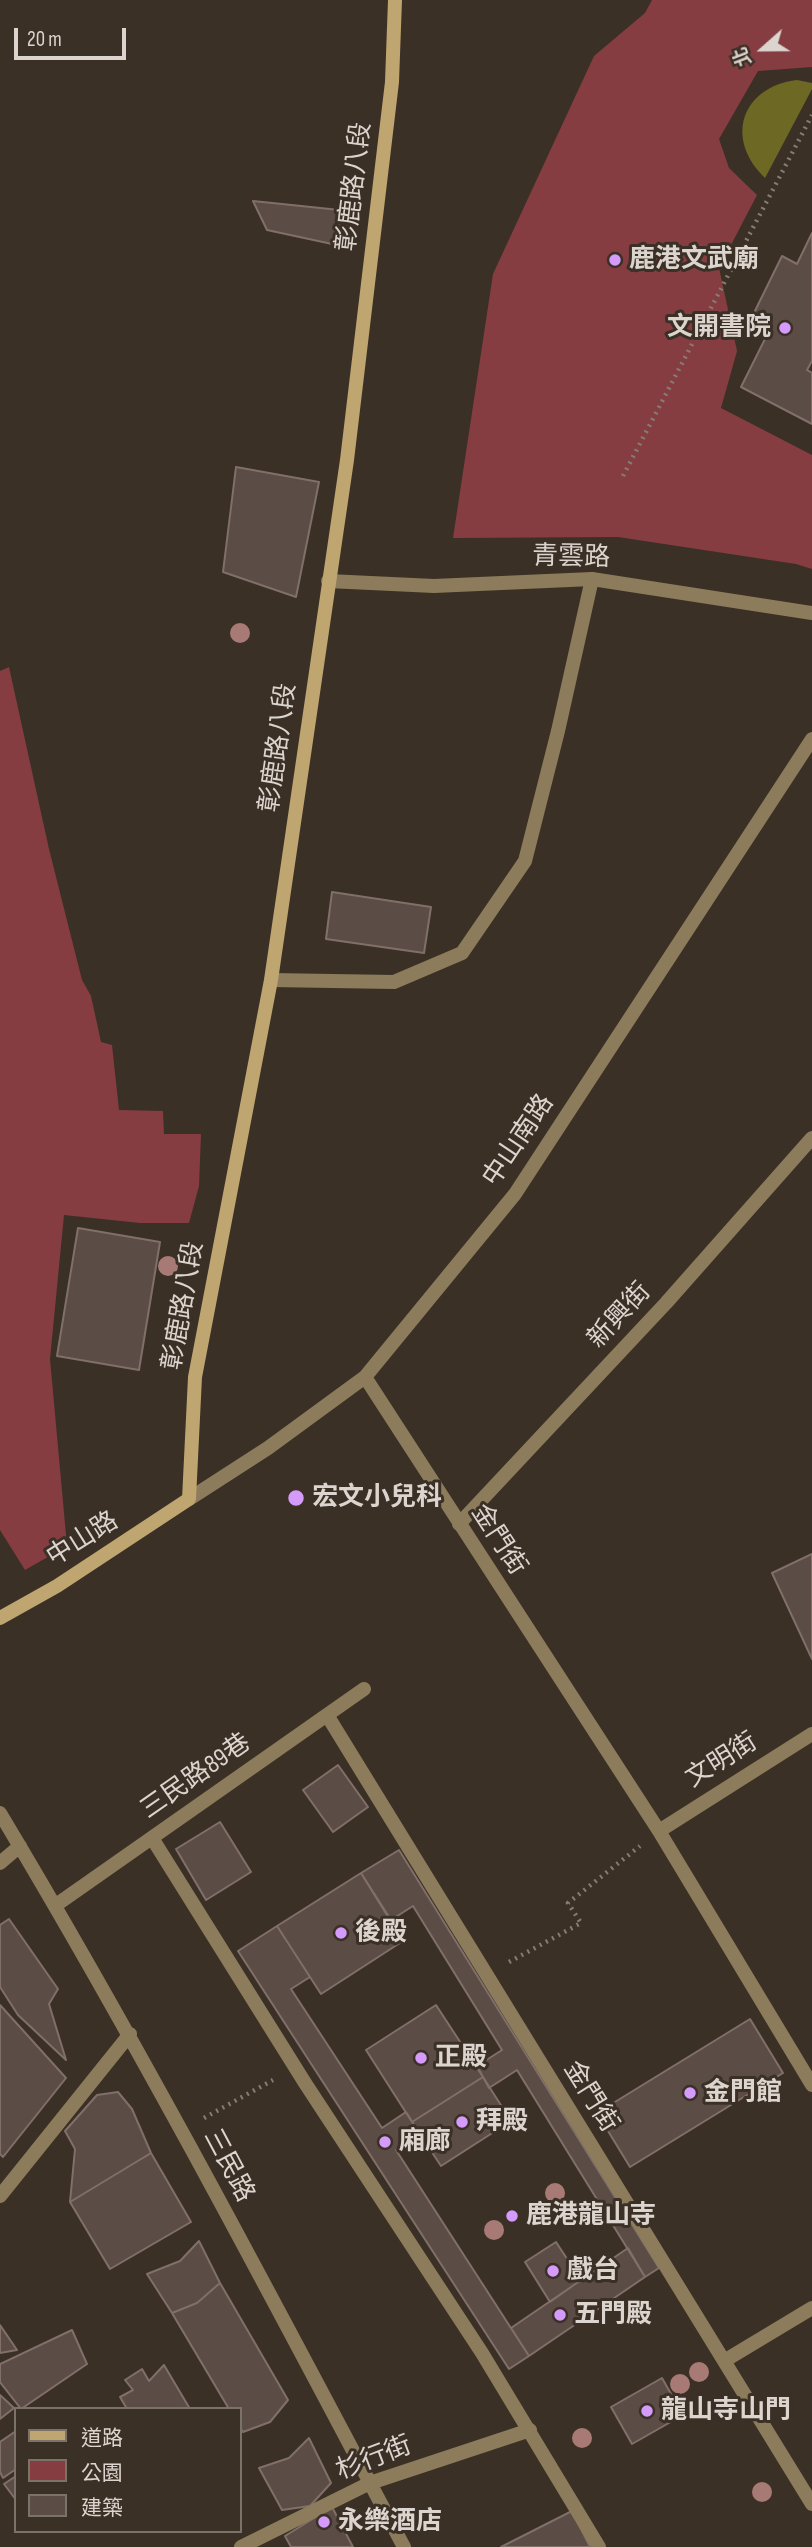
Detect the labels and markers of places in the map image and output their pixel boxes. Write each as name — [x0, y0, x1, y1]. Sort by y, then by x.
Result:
place label: 鹿港文武廟 — [629, 244, 759, 276]
marker: 鹿港文武廟 — [607, 252, 623, 268]
place label: 文開書院 — [667, 312, 771, 344]
marker: 文開書院 — [777, 320, 793, 336]
place label: 宏文小兒科 — [312, 1482, 442, 1514]
marker: 宏文小兒科 — [286, 1488, 306, 1508]
place label: 後殿 — [355, 1917, 407, 1949]
marker: 後殿 — [333, 1925, 349, 1941]
place label: 正殿 — [435, 2042, 487, 2074]
marker: 正殿 — [413, 2050, 429, 2066]
place label: 金門館 — [704, 2077, 782, 2109]
marker: 金門館 — [682, 2085, 698, 2101]
place label: 拜殿 — [476, 2106, 528, 2138]
marker: 拜殿 — [454, 2114, 470, 2130]
place label: 廂廊 — [399, 2126, 451, 2158]
marker: 廂廊 — [377, 2134, 393, 2150]
place label: 鹿港龍山寺 — [526, 2200, 656, 2232]
marker: 鹿港龍山寺 — [504, 2208, 520, 2224]
place label: 戲台 — [567, 2255, 619, 2287]
marker: 戲台 — [545, 2263, 561, 2279]
place label: 五門殿 — [574, 2299, 652, 2331]
marker: 五門殿 — [552, 2307, 568, 2323]
place label: 龍山寺山門 — [661, 2395, 791, 2427]
marker: 龍山寺山門 — [639, 2403, 655, 2419]
place label: 永樂酒店 — [338, 2506, 442, 2538]
marker: 永樂酒店 — [316, 2514, 332, 2530]

